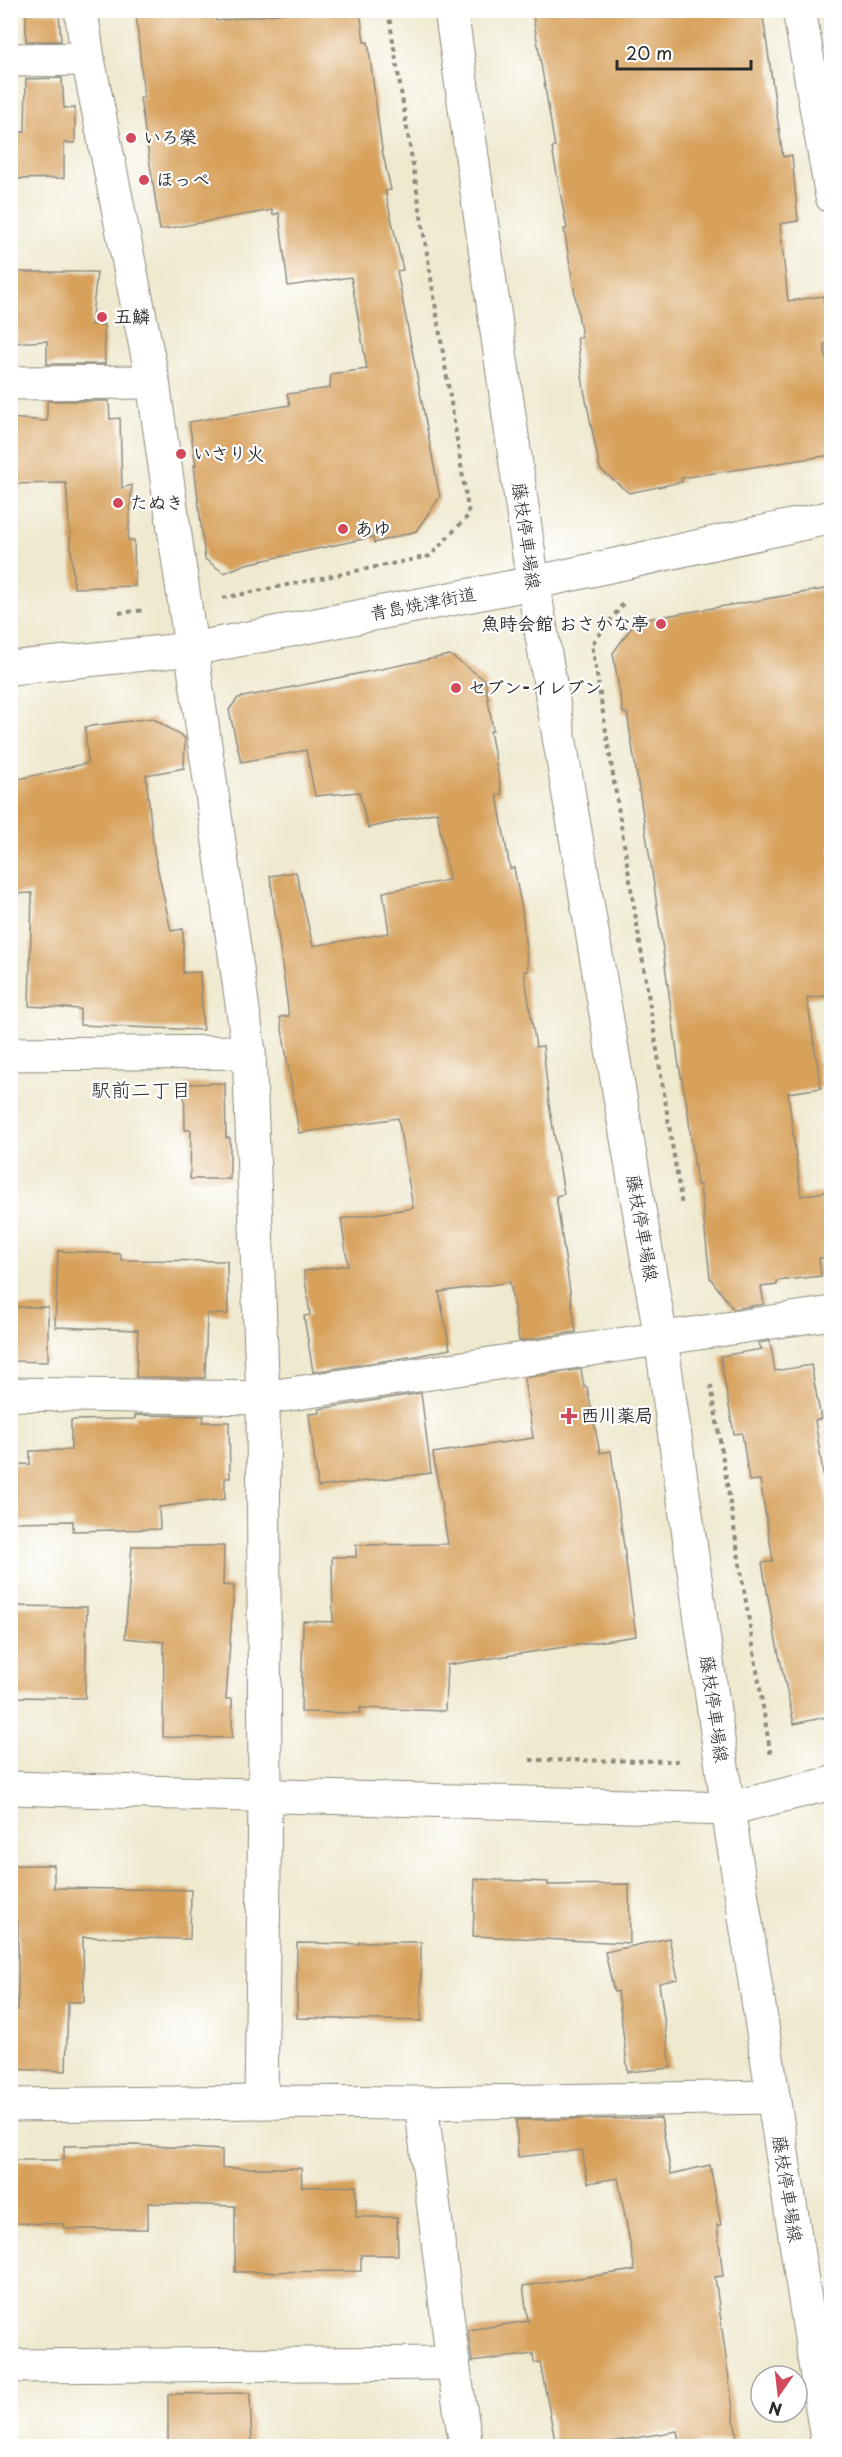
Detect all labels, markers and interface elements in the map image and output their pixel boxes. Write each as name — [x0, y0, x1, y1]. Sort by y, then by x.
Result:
scale bar — [617, 33, 750, 71]
text: 20 m — [626, 39, 672, 66]
place label: いろ榮 — [143, 123, 197, 150]
marker: いろ榮 — [124, 131, 138, 145]
place label: ほっぺ — [156, 165, 210, 192]
marker: ほっぺ — [137, 173, 151, 187]
place label: 五鱗 — [114, 302, 150, 329]
marker: 五鱗 — [95, 310, 109, 324]
place label: いさり火 — [193, 439, 265, 466]
marker: いさり火 — [174, 447, 188, 461]
street label: 藤枝停車場線 — [507, 480, 548, 591]
place label: たぬき — [130, 488, 184, 515]
marker: たぬき — [111, 496, 125, 510]
place label: あゆ — [355, 514, 391, 541]
marker: あゆ — [336, 522, 350, 536]
street label: 青島焼津街道 — [367, 579, 478, 626]
place label: 魚時会館 おさかな亭 — [481, 609, 649, 636]
marker: 魚時会館 おさかな亭 — [654, 617, 668, 631]
place label: セブン-イレブン — [468, 673, 602, 700]
marker: セブン-イレブン — [449, 681, 463, 695]
district label: 駅前二丁目 — [91, 1074, 191, 1104]
street label: 藤枝停車場線 — [621, 1172, 666, 1283]
place label: 西川薬局 — [581, 1401, 653, 1428]
marker: 西川薬局 — [562, 1409, 576, 1423]
street label: 藤枝停車場線 — [695, 1653, 736, 1764]
street label: 藤枝停車場線 — [767, 2133, 810, 2244]
north arrow — [749, 2364, 809, 2424]
text: N — [766, 2396, 784, 2423]

